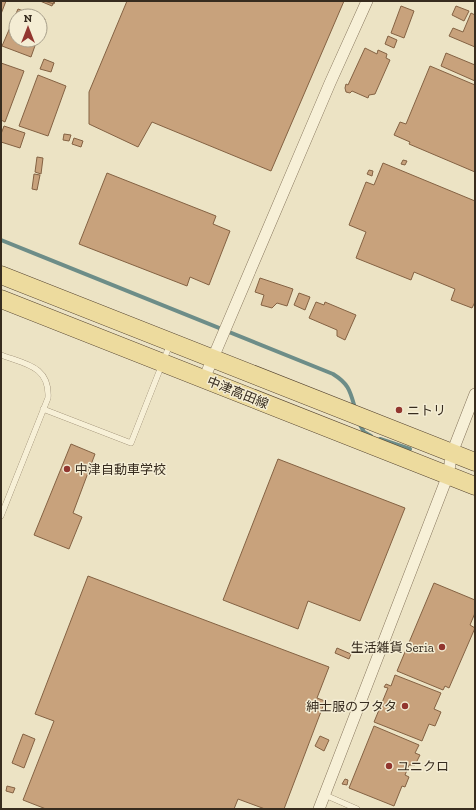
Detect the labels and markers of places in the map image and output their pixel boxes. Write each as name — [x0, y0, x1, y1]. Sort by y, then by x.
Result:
place label: ニトリ — [407, 403, 446, 418]
marker: ニトリ — [394, 405, 404, 415]
place label: 中津自動車学校 — [75, 462, 166, 477]
marker: 中津自動車学校 — [62, 464, 72, 474]
place label: 生活雑貨 Seria — [351, 640, 435, 655]
marker: 生活雑貨 Seria — [437, 642, 447, 652]
place label: 紳士服のフタタ — [306, 699, 397, 714]
marker: 紳士服のフタタ — [400, 701, 410, 711]
place label: ユニクロ — [397, 759, 449, 774]
marker: ユニクロ — [384, 761, 394, 771]

